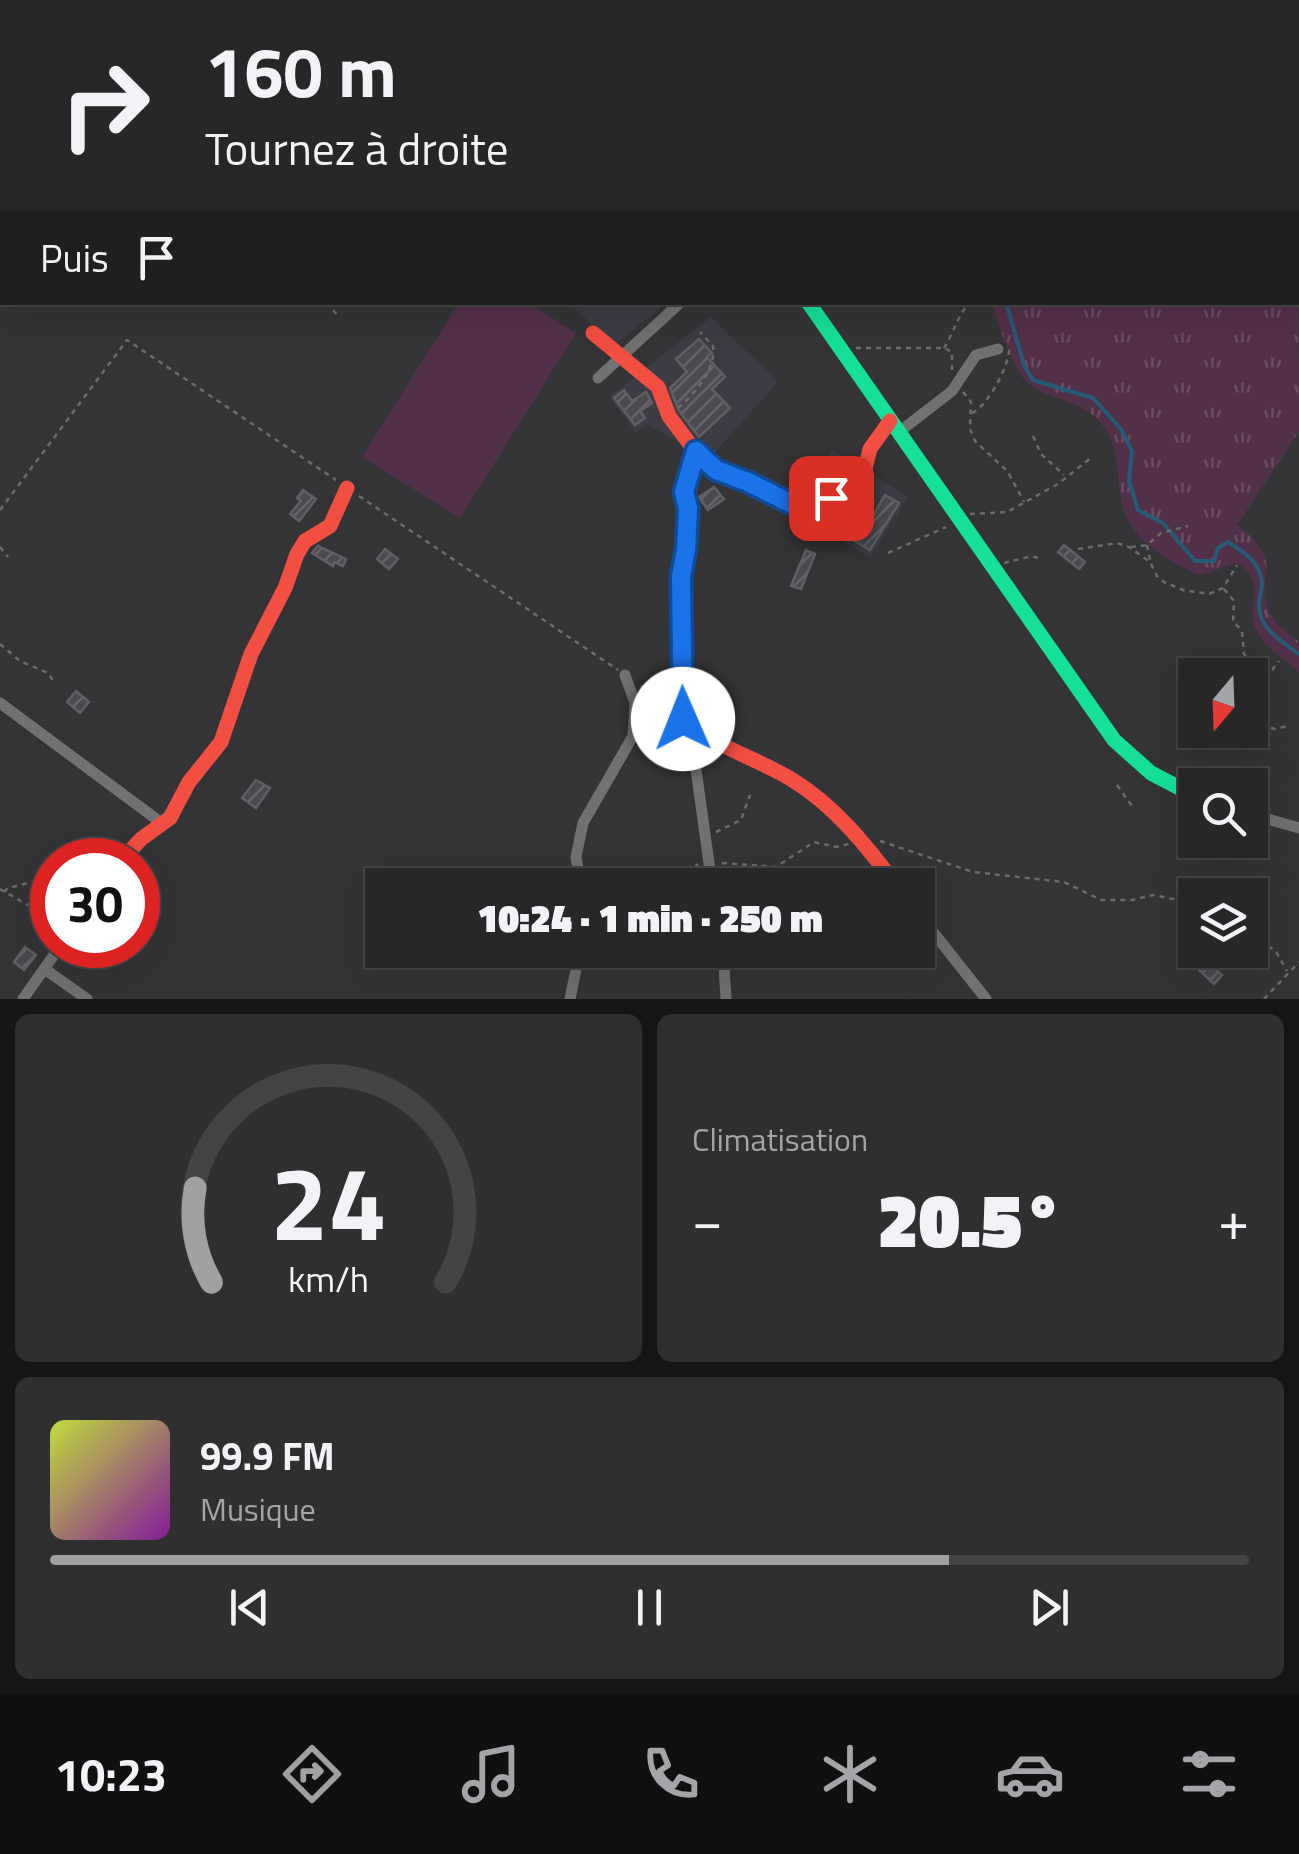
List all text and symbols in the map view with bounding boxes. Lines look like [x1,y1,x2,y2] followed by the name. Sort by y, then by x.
[205,18,397,124] text: 160 m
[40,40,170,170] icon: right
[205,114,509,182] text: Tournez à droite
[40,229,109,287] text: Puis
[129,230,184,285] icon: arrive
[789,456,874,541] pin
[804,471,859,526] icon: arrive
[1178,658,1268,748] north arrow
[1178,658,1268,968] map controls
[631,667,735,771] position arrow
[1178,768,1268,858] button: search
[30,838,160,968] speed limit sign: 30
[1178,878,1268,968] button: layers
[477,889,823,947] text: 10:24 · 1 min · 250 m
[692,1115,868,1163] text: Climatisation
[270,1122,387,1280] text: 24
[877,1162,1064,1276] text: 20.5°
[692,1178,723,1261] text: −
[1218,1178,1249,1261] text: +
[288,1251,369,1306] text: km/h
[200,1427,335,1485] text: 99.9 FM
[200,1485,316,1533] text: Musique
[222,1580,277,1635] icon: previous
[622,1580,677,1635] icon: pause
[1022,1580,1077,1635] icon: next
[277,1739,347,1809] icon: directions
[456,1739,526,1809] icon: music
[636,1739,706,1809] icon: phone
[815,1739,885,1809] icon: climate
[995,1739,1065,1809] icon: car
[1174,1739,1244,1809] icon: filters
[55,1740,167,1808] text: 10:23

